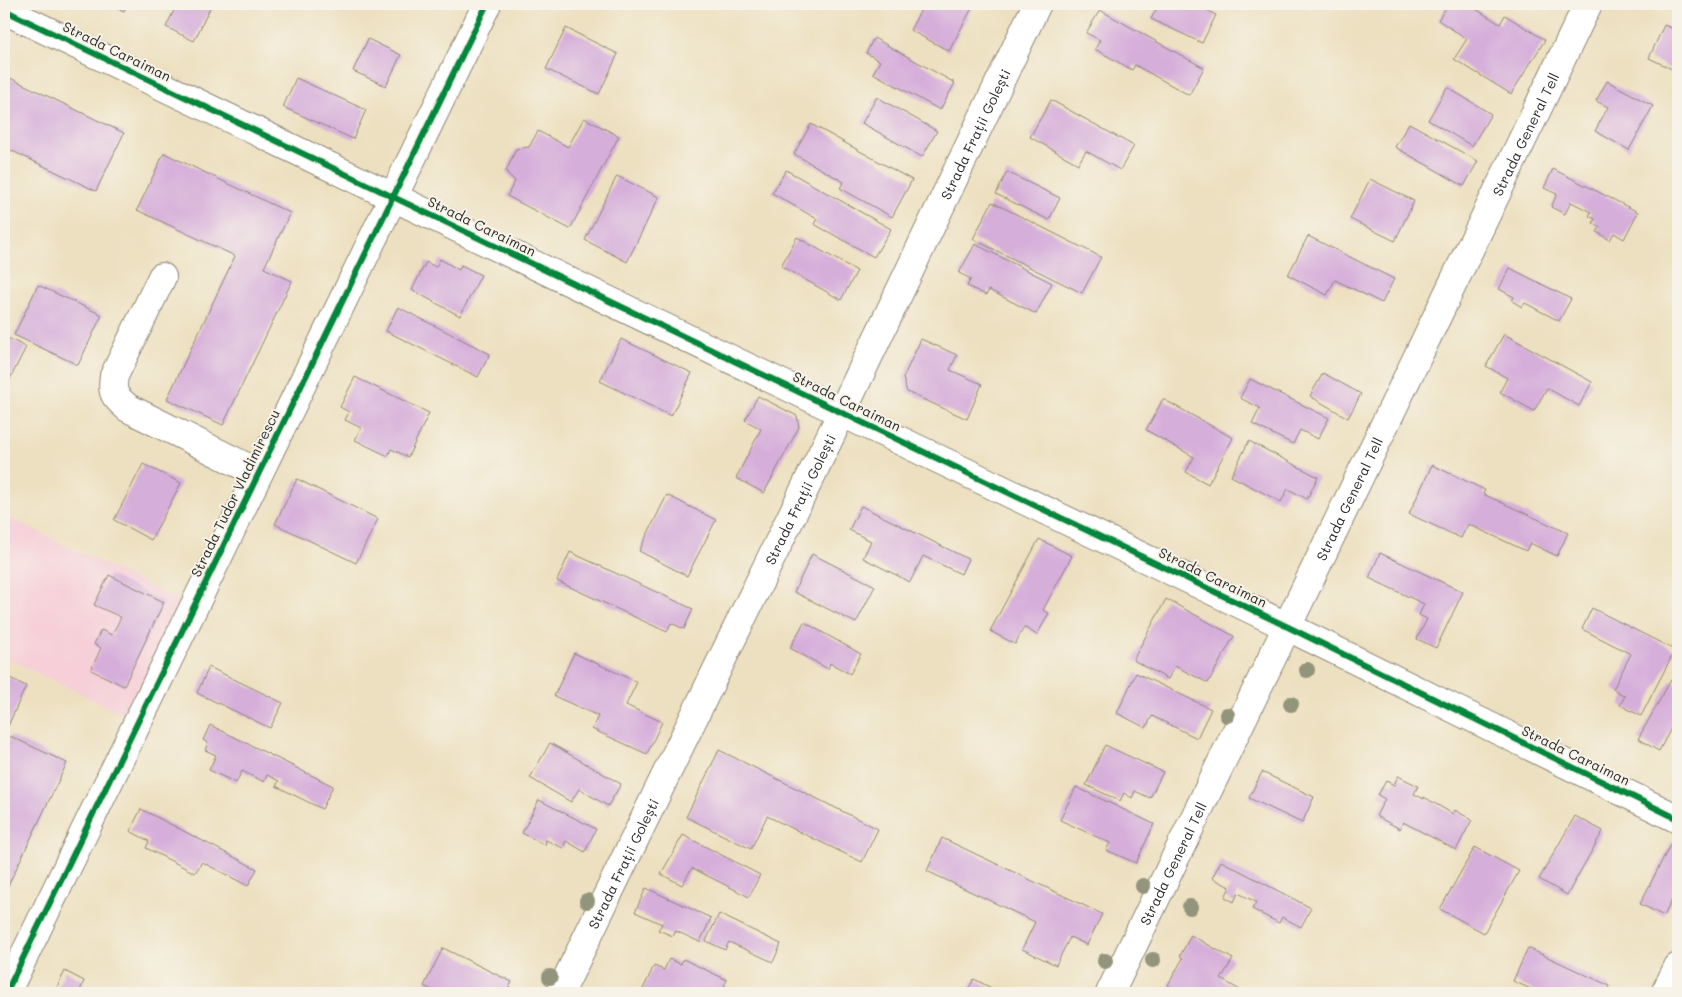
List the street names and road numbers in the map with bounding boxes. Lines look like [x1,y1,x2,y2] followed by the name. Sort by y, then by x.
[60,17,174,85] street label: Strada Caraiman
[936,65,1014,203] street label: Strada Frații Golești
[1487,69,1563,199] street label: Strada General Tell
[425,192,539,260] street label: Strada Caraiman
[790,367,904,435] street label: Strada Caraiman
[186,406,284,580] street label: Strada Tudor Vladimirescu
[760,431,839,568] street label: Strada Frații Golești
[1311,434,1387,563] street label: Strada General Tell
[1156,543,1270,611] street label: Strada Caraiman
[1519,721,1633,789] street label: Strada Caraiman
[583,795,663,932] street label: Strada Frații Golești
[1135,799,1211,928] street label: Strada General Tell

